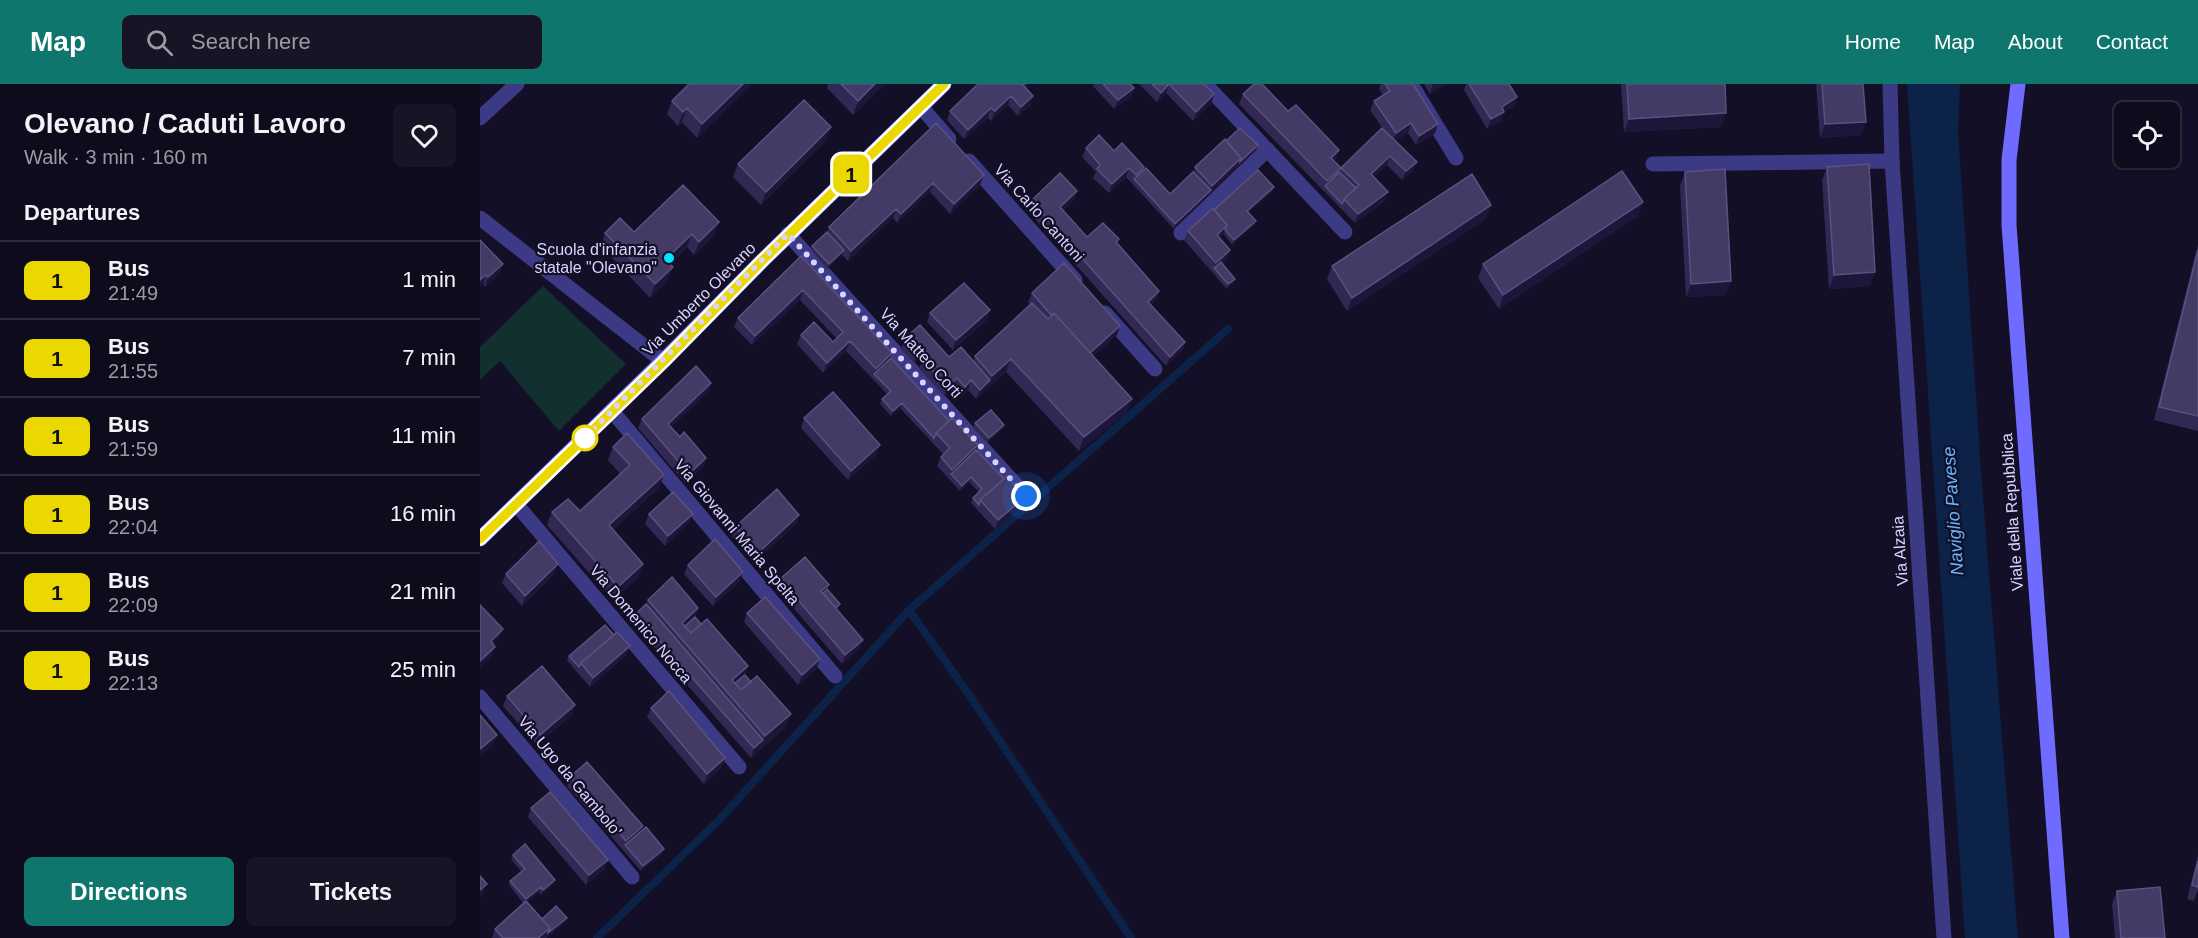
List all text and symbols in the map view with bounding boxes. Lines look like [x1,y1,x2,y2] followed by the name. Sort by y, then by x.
[122,15,542,69] search box
[30,26,86,57] text: Map
[143,26,176,59] icon: search
[191,29,311,54] text: Search here
[1845,30,1901,53] text: Home
[1934,30,1975,53] text: Map
[2008,30,2063,53] text: About
[2096,30,2168,53] text: Contact
[2114,102,2180,168] map controls
[2114,102,2180,168] button: locate
[393,104,456,167] button: heart
[24,108,346,139] text: Olevano / Caduti Lavoro
[24,146,208,168] text: Walk · 3 min · 160 m
[832,154,871,194] line badge: 1
[991,161,1087,265] street label: Via Carlo Cantoni
[845,163,857,186] text: 1
[24,200,140,225] text: Departures
[639,239,759,359] street label: Via Umberto Olevano
[534,241,657,276] place label: Scuola d'infanzia statale "Olevano"
[662,251,676,265] marker: Scuola d'infanzia statale "Olevano"
[108,256,150,281] text: Bus
[402,267,456,292] text: 1 min
[51,269,63,292] text: 1
[108,282,158,304] text: 21:49
[876,305,966,401] street label: Via Matteo Corti
[108,334,150,359] text: Bus
[402,345,456,370] text: 7 min
[51,347,63,370] text: 1
[108,360,158,382] text: 21:55
[108,412,150,437] text: Bus
[392,423,456,448] text: 11 min
[51,425,63,448] text: 1
[572,425,598,451] unlabelled marker
[1998,432,2026,591] street label: Viale della Repubblica
[108,438,158,460] text: 21:59
[1939,446,1967,576] water label: Naviglio Pavese
[671,456,803,608] street label: Via Giovanni Maria Spelta
[1011,481,1041,511] your location
[108,490,150,515] text: Bus
[390,501,456,526] text: 16 min
[51,503,63,526] text: 1
[1889,515,1911,586] street label: Via Alzaia
[108,516,158,538] text: 22:04
[587,561,695,687] street label: Via Domenico Nocca
[108,568,150,593] text: Bus
[390,579,456,604] text: 21 min
[51,581,63,604] text: 1
[108,594,158,616] text: 22:09
[108,646,150,671] text: Bus
[390,657,456,682] text: 25 min
[51,659,63,682] text: 1
[108,672,158,694] text: 22:13
[515,713,625,839] street label: Via Ugo da Gambolo'
[24,857,234,926] button: Directions
[246,857,456,926] button: Tickets

